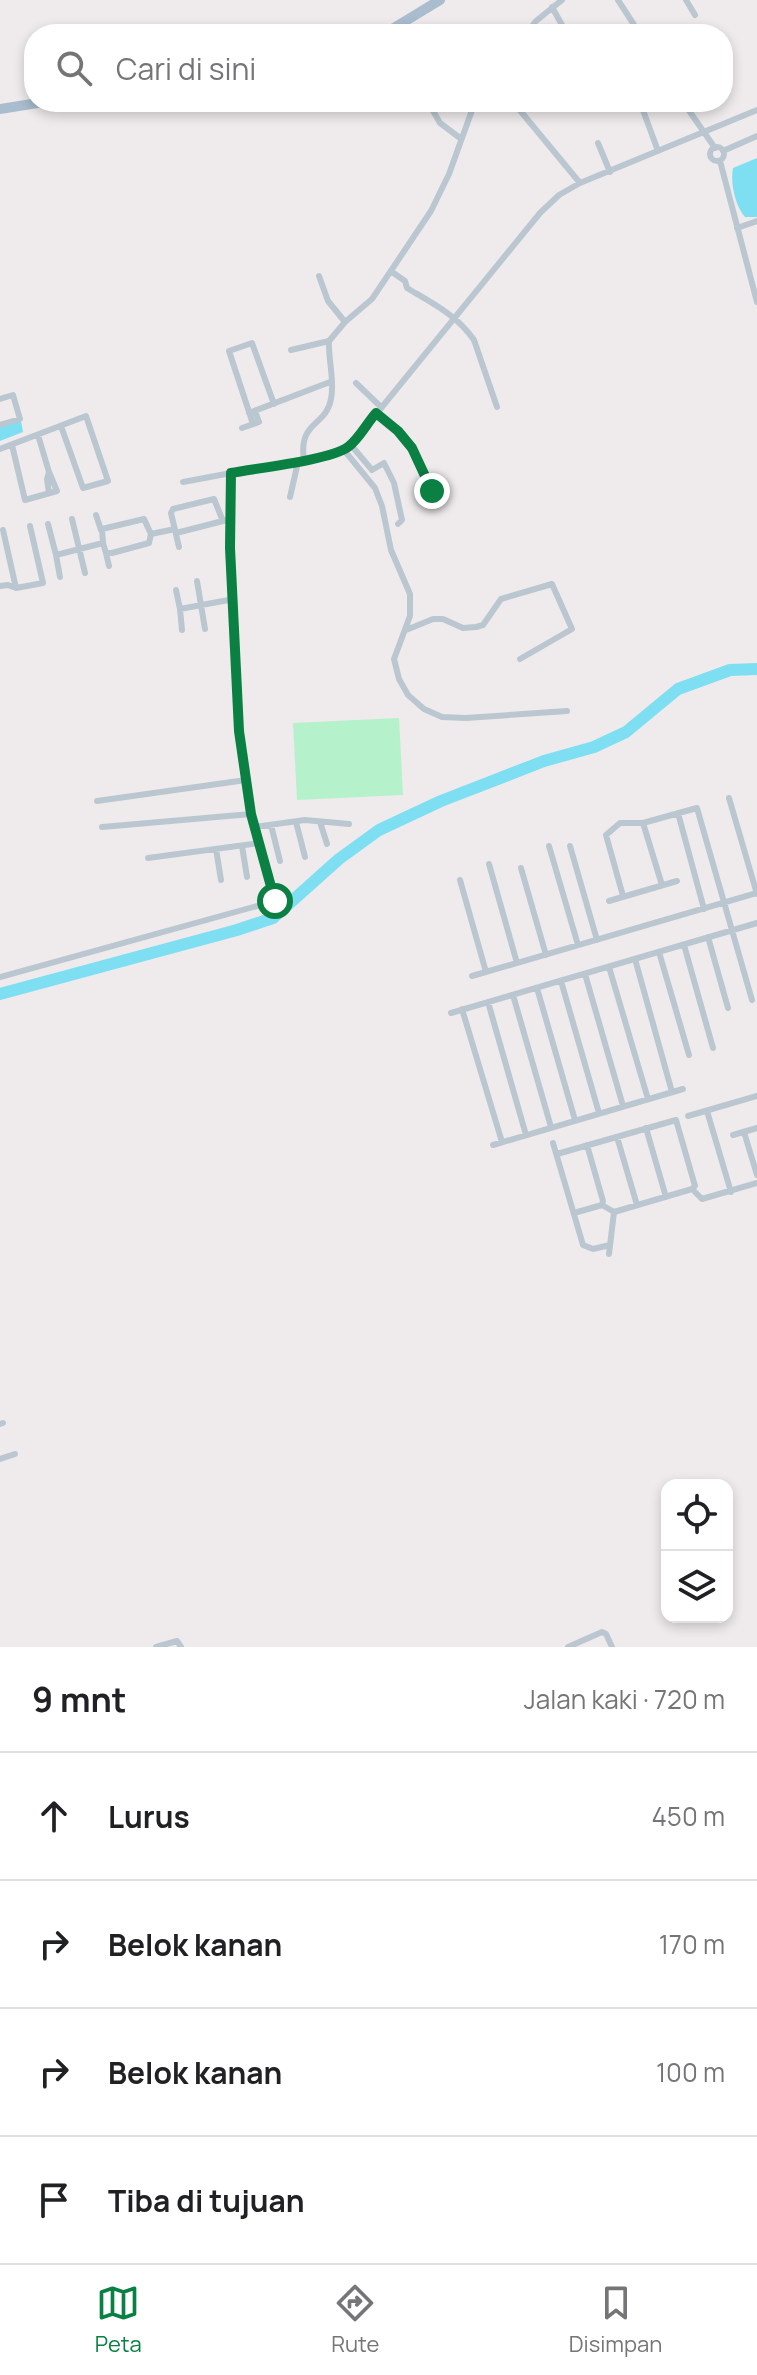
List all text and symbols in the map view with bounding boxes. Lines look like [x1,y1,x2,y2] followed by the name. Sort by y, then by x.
[24,24,733,112] search box
[52,46,96,90] icon: search
[116,48,256,89] text: Cari di sini
[414,473,450,509] route end
[257,883,293,919] route start
[661,1479,733,1623] map controls
[661,1479,733,1551] button: locate
[661,1551,733,1623] button: layers
[32,1676,127,1722] text: 9 mnt
[524,1681,725,1717] text: Jalan kaki · 720 m
[32,1794,76,1838] icon: ahead
[108,1796,190,1837] text: Lurus
[652,1798,725,1834] text: 450 m
[32,1922,76,1966] icon: right
[108,1924,282,1965] text: Belok kanan
[659,1926,725,1962] text: 170 m
[32,2050,76,2094] icon: right
[108,2052,282,2093] text: Belok kanan
[656,2054,725,2090] text: 100 m
[32,2178,76,2222] icon: arrive
[108,2180,305,2221] text: Tiba di tujuan
[95,2281,142,2359] tab: Peta
[331,2281,379,2359] tab: Rute
[569,2281,662,2359] tab: Disimpan

